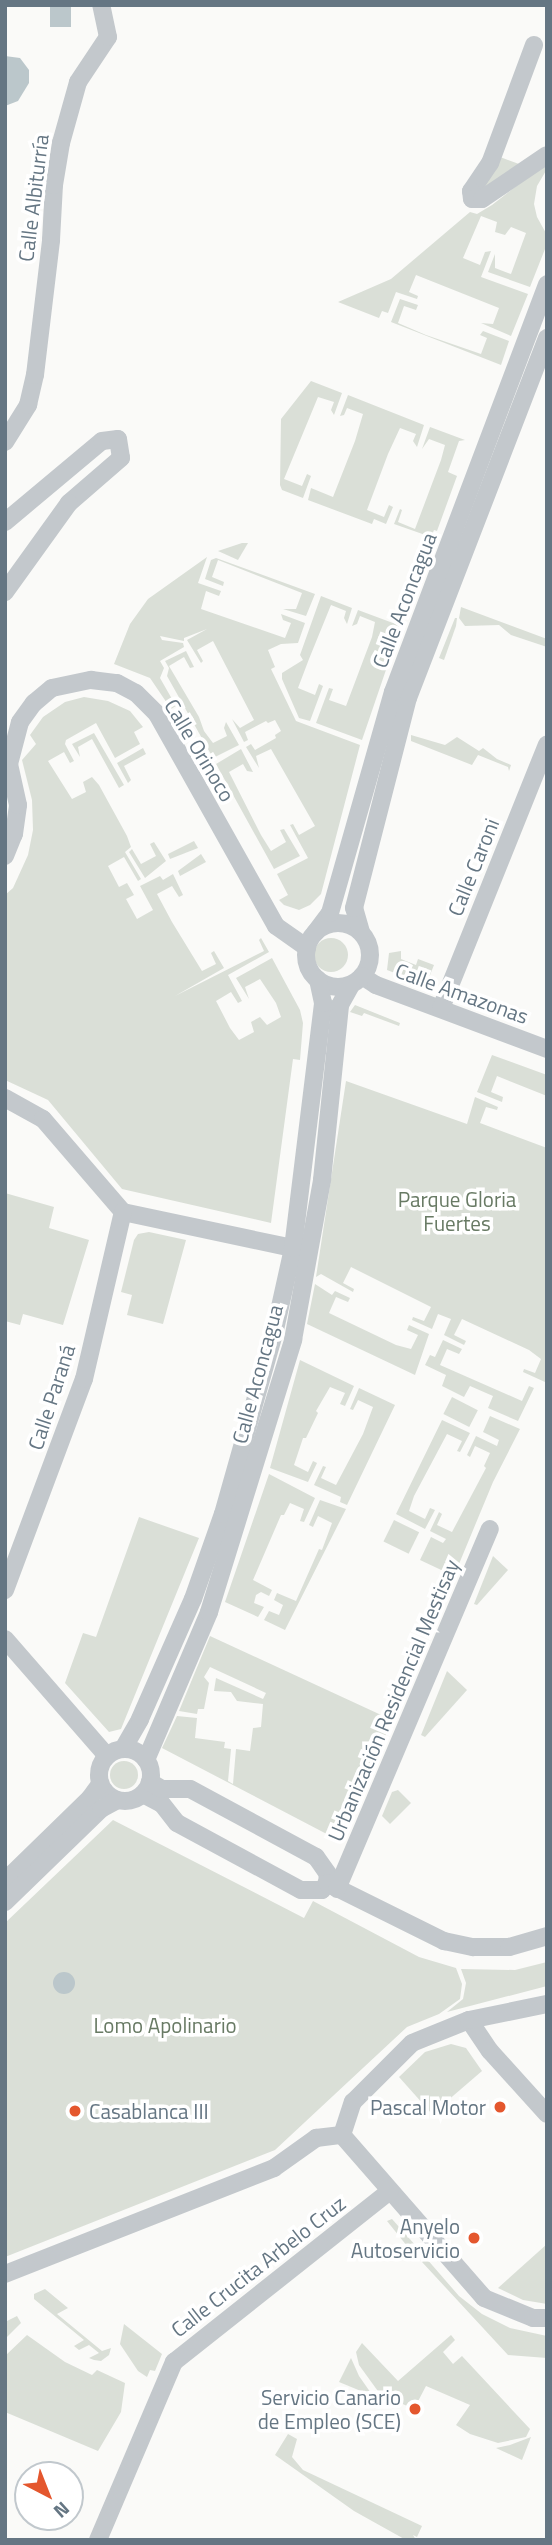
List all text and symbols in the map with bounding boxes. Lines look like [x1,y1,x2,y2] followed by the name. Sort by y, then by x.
[13,133,53,263] street label: Calle Albiturría
[367,529,441,671] street label: Calle Aconcagua
[160,694,240,806] street label: Calle Orinoco
[442,815,504,919] street label: Calle Caroni
[392,957,532,1029] street label: Calle Amazonas
[398,1186,516,1236] park label: Parque Gloria Fuertes
[226,1302,288,1446] street label: Calle Aconcagua
[22,1341,80,1453] street label: Calle Paraná
[322,1555,464,1845] street label: Urbanización Residencial Mestisay
[93,2012,237,2038] park label: Lomo Apolinario
[370,2094,486,2120] place label: Pascal Motor
[89,2098,209,2124] place label: Casablanca III
[492,2099,508,2115] marker: Pascal Motor
[67,2103,83,2119] marker: Casablanca III
[166,2190,350,2342] street label: Calle Crucita Arbelo Cruz
[351,2213,460,2263] place label: Anyelo Autoservicio
[466,2230,482,2246] marker: Anyelo Autoservicio
[258,2384,401,2434] place label: Servicio Canario de Empleo (SCE)
[407,2401,423,2417] marker: Servicio Canario de Empleo (SCE)
[14,2461,84,2531] north arrow
[47,2495,77,2526] text: N

